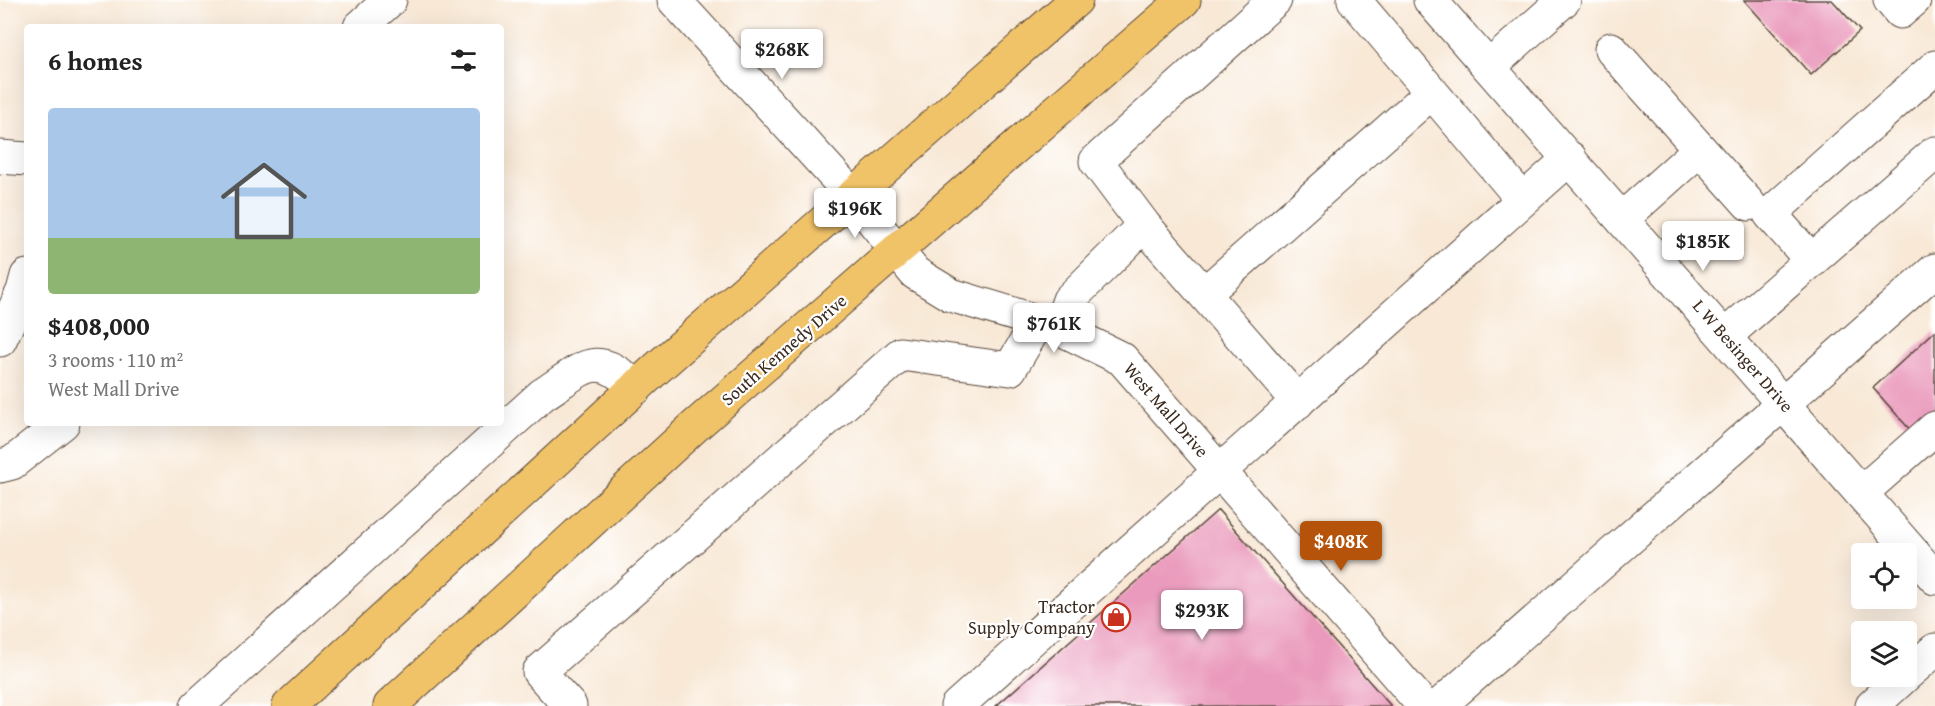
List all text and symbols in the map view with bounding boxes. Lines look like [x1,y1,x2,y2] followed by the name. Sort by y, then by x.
[740,29,824,80] pin: $268K
[755,34,809,63] text: $268K
[48,41,143,80] text: 6 homes
[447,44,480,77] icon: filters
[210,147,318,255] icon: home
[813,188,897,239] pin: $196K
[828,193,882,222] text: $196K
[1661,221,1745,272] pin: $185K
[1676,226,1730,255] text: $185K
[715,287,852,412] street label: South Kennedy Drive
[1687,293,1800,418] street label: L W Besinger Drive
[1012,303,1096,354] pin: $761K
[48,306,150,345] text: $408,000
[1027,308,1081,337] text: $761K
[48,345,183,374] text: 3 rooms · 110 m²
[1117,356,1215,463] street label: West Mall Drive
[48,374,179,403] text: West Mall Drive
[1299,521,1383,572] pin: $408K
[1314,526,1368,555] text: $408K
[1851,543,1917,687] map controls
[1851,543,1917,609] button: locate
[1160,590,1244,641] pin: $293K
[968,593,1096,641] place label: Tractor Supply Company
[1175,595,1229,624] text: $293K
[1100,601,1132,633] shop icon: Tractor Supply Company
[1851,621,1917,687] button: layers

